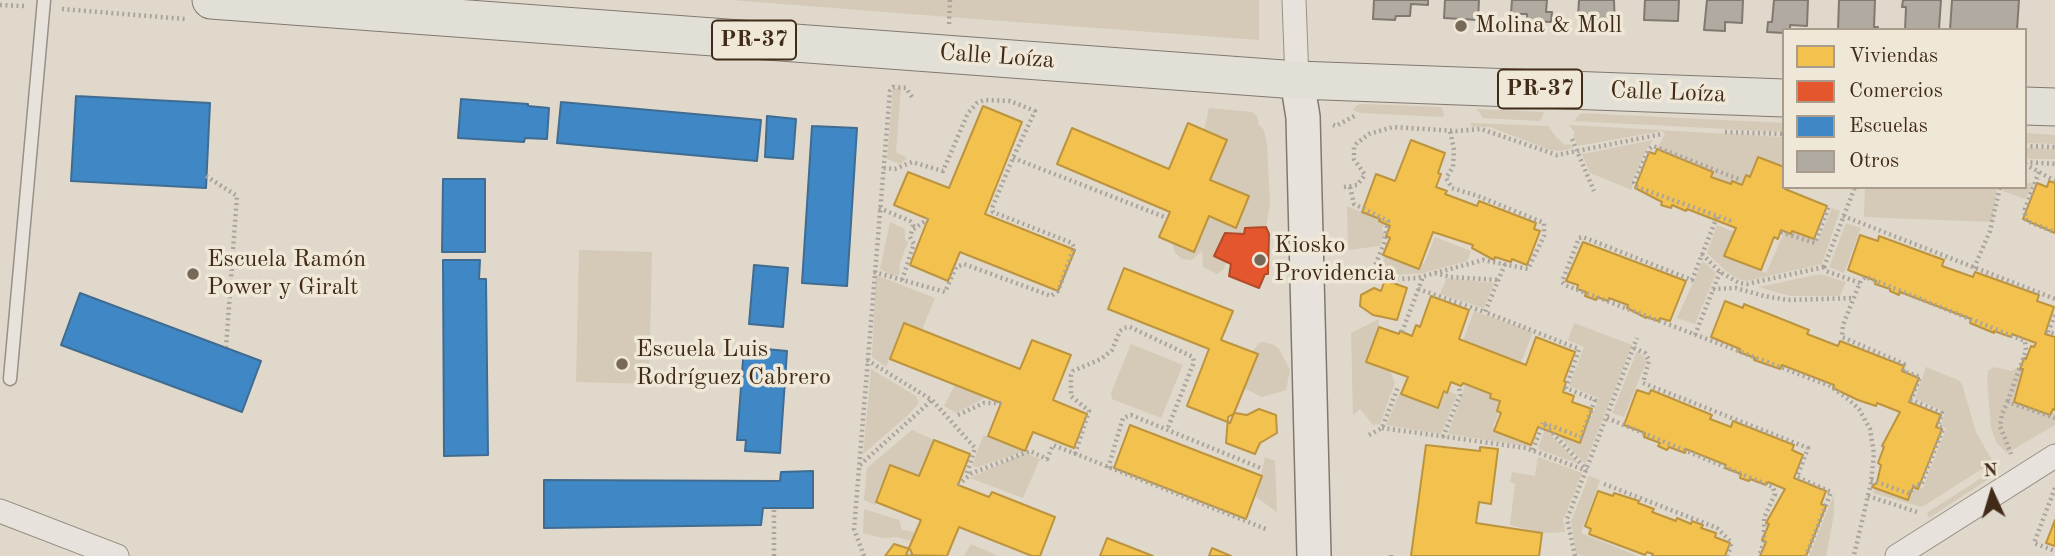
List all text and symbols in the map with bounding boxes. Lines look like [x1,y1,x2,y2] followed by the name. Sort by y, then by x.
[1475,12,1622,40] place label: Molina & Moll
[1453,18,1469,34] marker: Molina & Moll
[712,20,796,60] road number: PR-37
[1782,28,2027,189] legend
[938,39,1056,75] street label: Calle Loíza
[1849,46,1938,67] text: Viviendas
[1498,69,1582,108] road number: PR-37
[1610,77,1726,109] street label: Calle Loíza
[1849,81,1943,102] text: Comercios
[1849,116,1928,137] text: Escuelas
[1849,151,1899,172] text: Otros
[1274,232,1396,288] place label: Kiosko Providencia
[207,246,366,302] place label: Escuela Ramón Power y Giralt
[1252,252,1268,268] marker: Kiosko Providencia
[185,266,201,282] marker: Escuela Ramón Power y Giralt
[636,336,831,392] place label: Escuela Luis Rodríguez Cabrero
[614,356,630,372] marker: Escuela Luis Rodríguez Cabrero
[1957,458,2027,528] north arrow
[1983,462,1998,482] text: N

